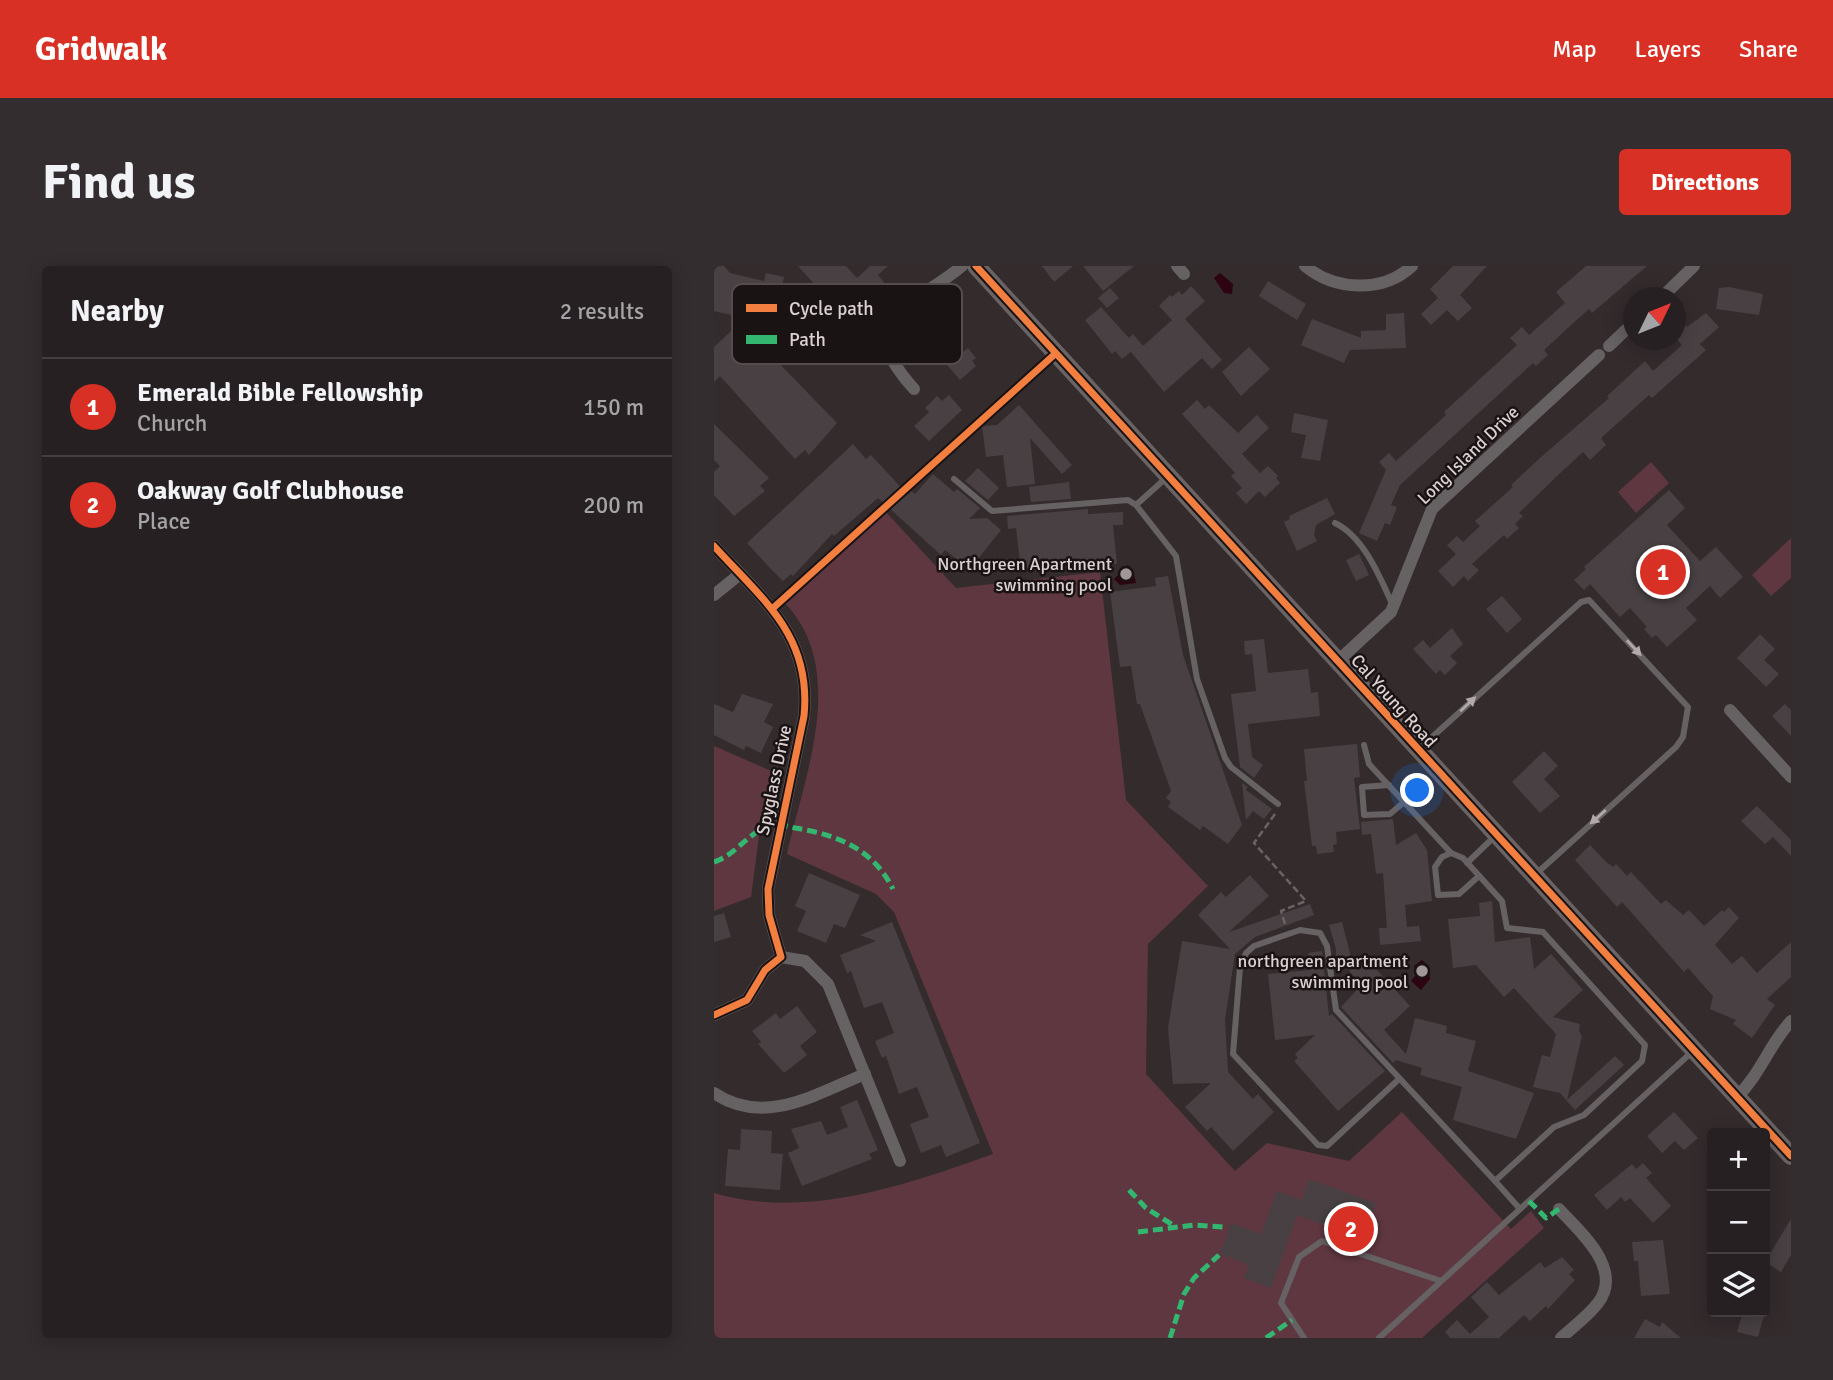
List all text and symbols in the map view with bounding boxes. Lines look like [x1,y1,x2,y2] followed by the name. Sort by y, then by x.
[35,29,167,70] text: Gridwalk
[1552,34,1597,64] text: Map
[1635,34,1701,64] text: Layers
[1739,34,1798,64] text: Share
[1619,149,1791,215] button: Directions
[42,152,195,212] text: Find us
[732,284,962,364] legend
[1623,287,1686,350] north arrow
[70,293,164,330] text: Nearby
[560,297,644,326] text: 2 results
[789,297,874,321] text: Cycle path
[789,328,826,352] text: Path
[137,377,423,409] text: Emerald Bible Fellowship
[87,393,99,422] text: 1
[583,393,644,422] text: 150 m
[1413,401,1523,509] street label: Long Island Drive
[137,409,207,438] text: Church
[137,475,404,507] text: Oakway Golf Clubhouse
[87,491,99,520] text: 2
[583,491,644,520] text: 200 m
[137,507,191,536] text: Place
[1640,546,1686,598] pin: 1
[937,553,1112,596] place label: Northgreen Apartment swimming pool
[1118,566,1134,582] marker: Northgreen Apartment swimming pool
[1626,639,1642,656] one-way arrow
[1346,650,1442,752] street label: Cal Young Road
[1459,697,1476,713] one-way arrow
[752,723,796,837] street label: Spyglass Drive
[1400,773,1434,807] your location
[1590,809,1607,825] one-way arrow
[1238,950,1408,993] place label: northgreen apartment swimming pool
[1414,963,1430,979] marker: northgreen apartment swimming pool
[1707,1128,1770,1317] map controls
[1707,1128,1770,1191] button: +
[1707,1191,1770,1254] button: −
[1328,1203,1374,1255] pin: 2
[1707,1254,1770,1317] button: layers

